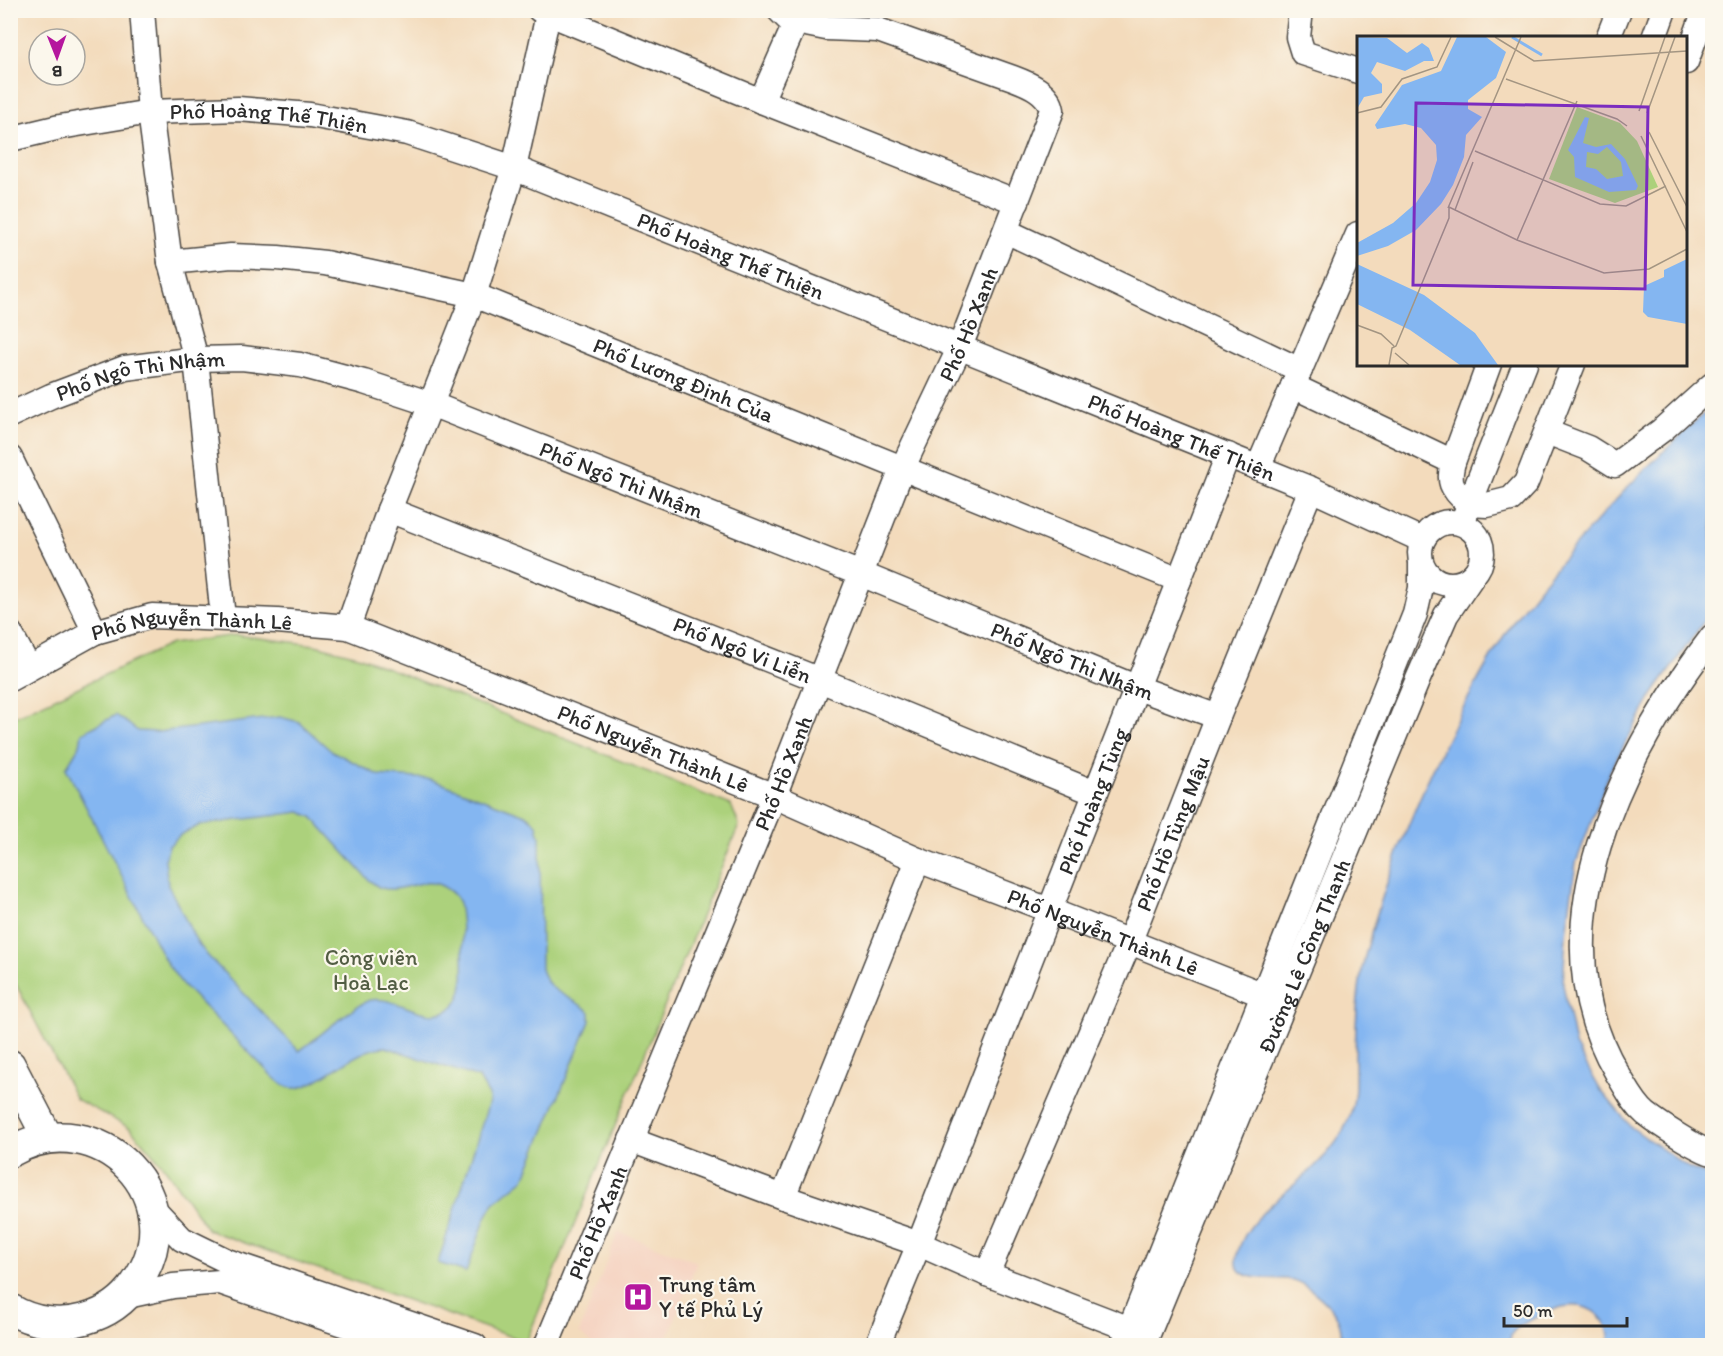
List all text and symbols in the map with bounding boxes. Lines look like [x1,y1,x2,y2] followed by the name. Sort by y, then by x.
[27,27,87,87] north arrow
[1357,36,1687,366] inset map
[51,62,63,81] text: B
[169,96,371,140] street label: Phố Hoàng Thế Thiện
[633,206,829,306] street label: Phố Hoàng Thế Thiện
[933,263,1004,386] street label: Phố Hồ Xanh
[589,332,778,429] street label: Phố Lương Định Của
[52,345,226,407] street label: Phố Ngô Thì Nhậm
[1084,388,1280,487] street label: Phố Hoàng Thế Thiện
[536,435,708,524] street label: Phố Ngô Thì Nhậm
[88,602,293,646] street label: Phố Nguyễn Thành Lê
[669,611,816,689] street label: Phố Ngô Vi Liễn
[987,616,1158,707] street label: Phố Ngô Thì Nhậm
[554,699,752,799] street label: Phố Nguyễn Thành Lê
[748,712,818,835] street label: Phố Hồ Xanh
[1052,723,1134,879] street label: Phố Hoàng Tùng
[1130,752,1215,915] street label: Phố Hồ Tùng Mậu
[1252,855,1356,1057] street label: Đường Lê Công Thanh
[1004,882,1202,982] street label: Phố Nguyễn Thành Lê
[325,944,418,996] park label: Công viên Hoà Lạc
[562,1161,633,1284] street label: Phố Hồ Xanh
[659,1271,763,1323] place label: Trung tâm Y tế Phủ Lý
[622,1281,654,1313] hospital icon: Trung tâm Y tế Phủ Lý
[1504,1290,1627,1328] scale bar
[1513,1300,1553,1322] text: 50 m

